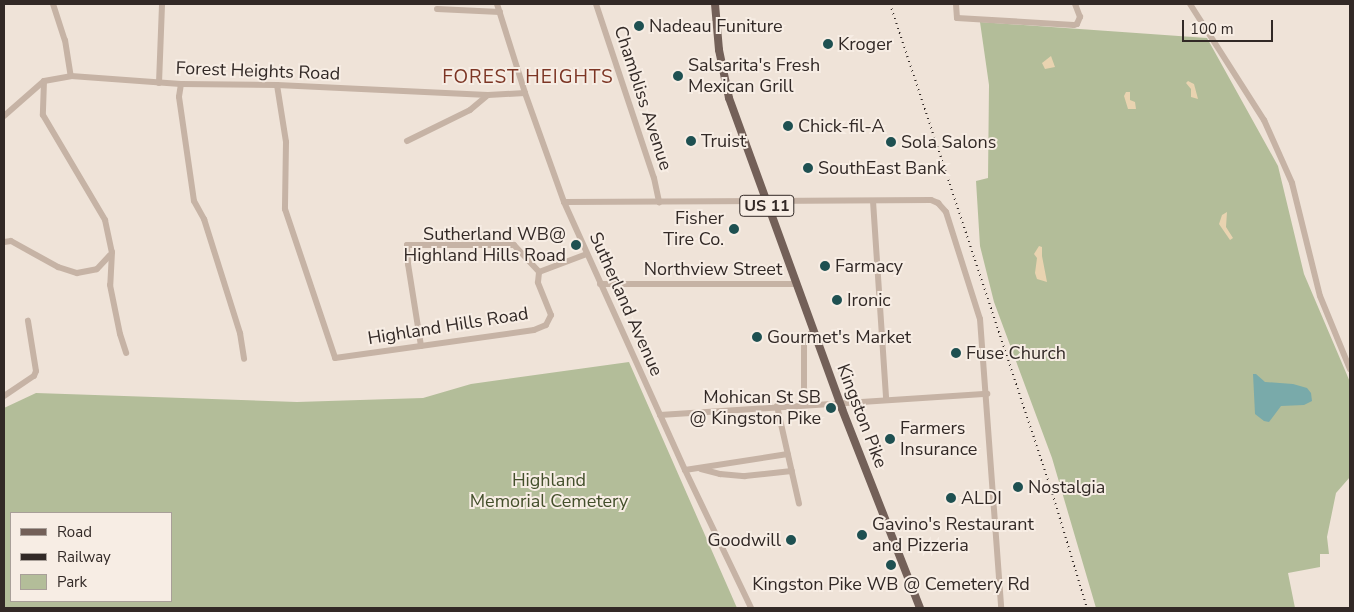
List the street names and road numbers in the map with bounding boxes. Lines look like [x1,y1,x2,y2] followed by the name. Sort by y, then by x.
[609,23,677,173] street label: Chambliss Avenue
[175,57,341,85] street label: Forest Heights Road
[738,192,796,220] road number: US 11
[585,229,667,379] street label: Sutherland Avenue
[644,258,782,280] street label: Northview Street
[366,303,530,349] street label: Highland Hills Road
[832,361,892,471] street label: Kingston Pike

